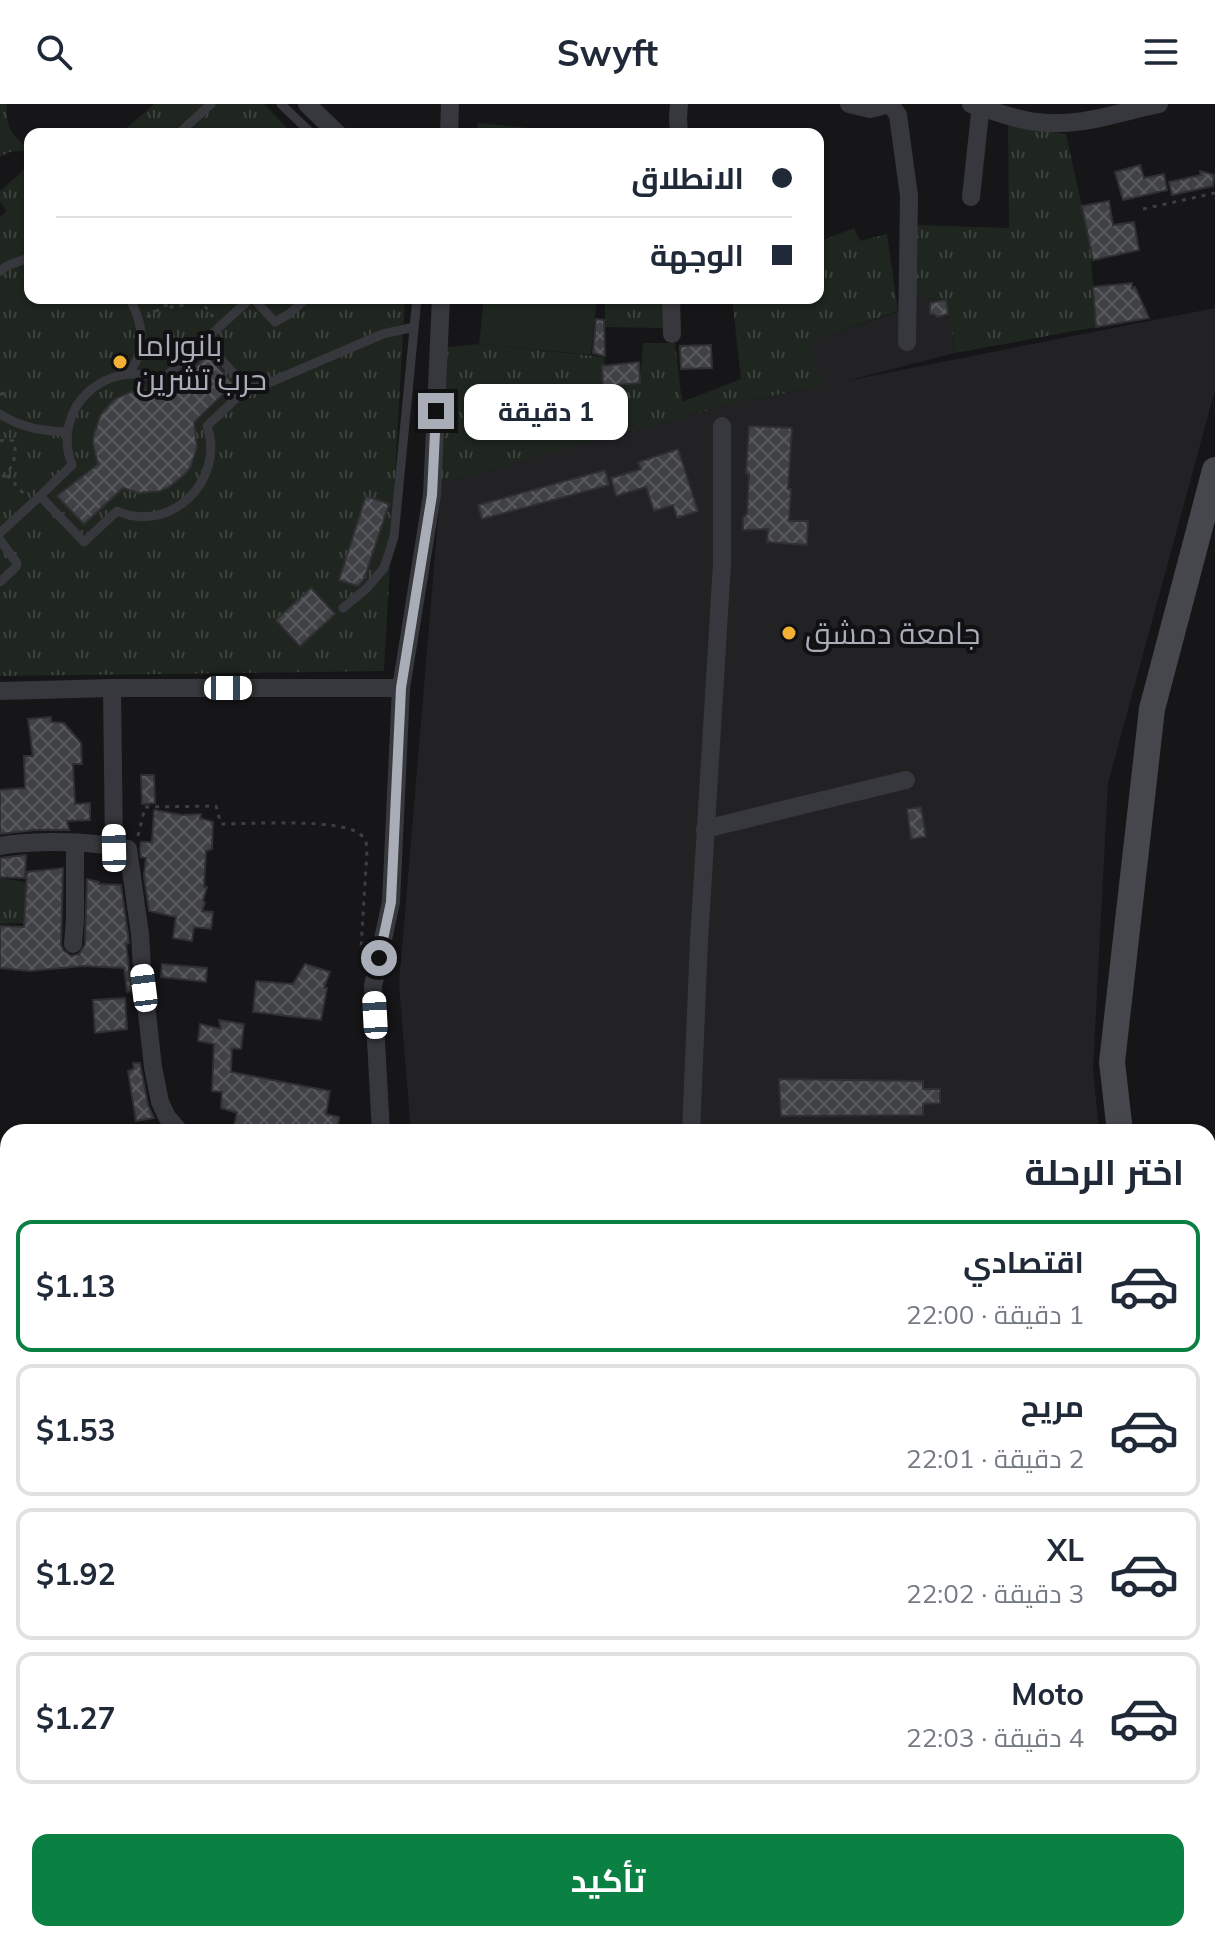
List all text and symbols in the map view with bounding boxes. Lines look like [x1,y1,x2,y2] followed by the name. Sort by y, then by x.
[32,30,76,74] icon: search
[557,30,658,75] text: Swyft
[1139,30,1183,74] icon: menu
[631,159,744,197] text: الانطلاق
[650,236,744,274] text: الوجهة
[136,326,267,398] place label: بانوراما حرب تشرين
[111,353,129,371] marker: بانوراما حرب تشرين
[464,383,628,439] callout: 1 دقيقة
[418,393,454,429] route end
[498,395,594,428] text: 1 دقيقة
[805,614,980,652] place label: جامعة دمشق
[780,624,798,642] marker: جامعة دمشق
[204,676,252,700] car
[102,824,126,872] car
[361,940,397,976] route start
[129,963,159,1013] car
[362,990,388,1040] car
[1025,1149,1184,1194] text: اختر الرحلة
[963,1243,1084,1281] text: اقتصادي
[1108,1250,1180,1322] icon: car
[36,1267,115,1305] text: $1.13
[906,1298,1084,1331] text: 1 دقيقة · 22:00
[1021,1387,1084,1425] text: مريح
[1108,1394,1180,1466] icon: car
[36,1411,115,1449] text: $1.53
[906,1442,1084,1475] text: 2 دقيقة · 22:01
[1047,1531,1084,1569] text: XL
[1108,1538,1180,1610] icon: car
[36,1555,115,1593] text: $1.92
[906,1577,1084,1610] text: 3 دقيقة · 22:02
[1011,1675,1084,1713] text: Moto
[1108,1682,1180,1754] icon: car
[36,1699,115,1737] text: $1.27
[906,1721,1084,1754] text: 4 دقيقة · 22:03
[32,1834,1184,1926] button: تأكيد

